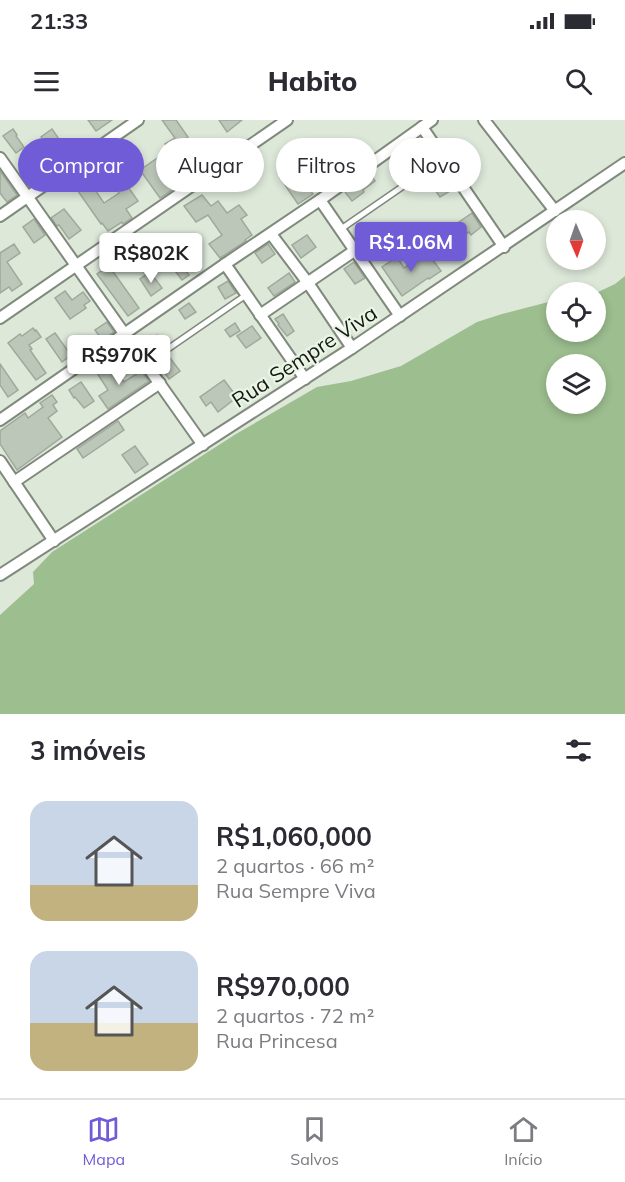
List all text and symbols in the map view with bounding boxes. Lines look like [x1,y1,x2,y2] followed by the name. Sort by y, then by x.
[30,7,88,35] text: 21:33
[268,64,357,98] text: Habito
[30,65,63,98] icon: menu
[562,65,595,98] icon: search
[18,138,144,192] chip: Comprar
[156,138,264,192] chip: Alugar
[276,138,377,192] chip: Filtros
[389,138,481,192] chip: Novo
[546,210,606,270] north arrow
[546,210,606,414] map controls
[356,222,466,273] pin: R$1.06M
[369,229,453,254] text: R$1.06M
[102,233,200,284] pin: R$802K
[113,240,189,265] text: R$802K
[546,282,606,342] button: locate
[227,299,381,413] street label: Rua Sempre Viva
[70,335,168,386] pin: R$970K
[81,342,157,367] text: R$970K
[546,354,606,414] button: layers
[30,734,146,767] text: 3 imóveis
[562,734,595,767] icon: filters
[216,820,372,853] text: R$1,060,000
[78,825,150,897] icon: home
[216,853,374,878] text: 2 quartos · 66 m²
[216,878,376,903] text: Rua Sempre Viva
[216,970,350,1003] text: R$970,000
[78,975,150,1047] icon: home
[216,1003,374,1028] text: 2 quartos · 72 m²
[216,1028,338,1053] text: Rua Princesa
[83,1113,125,1169] tab: Mapa
[290,1113,339,1169] tab: Salvos
[504,1113,542,1169] tab: Início

